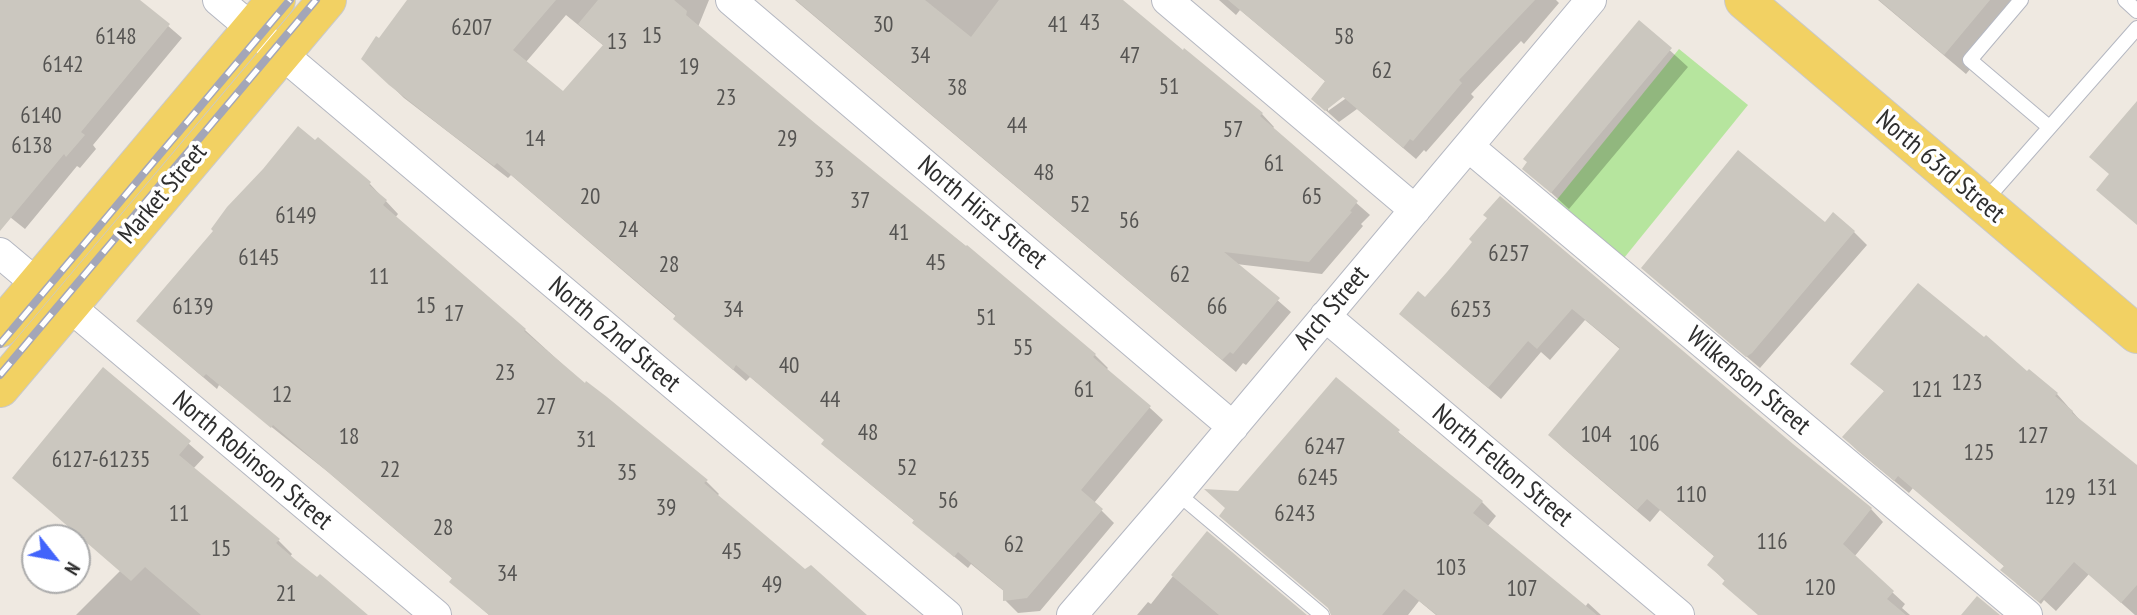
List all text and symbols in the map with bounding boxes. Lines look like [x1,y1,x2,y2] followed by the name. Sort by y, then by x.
[1080,9,1100,37] house number: 43
[873,11,893,39] house number: 30
[1048,11,1068,39] house number: 41
[451,14,493,42] house number: 6207
[642,22,662,50] house number: 15
[95,23,137,51] house number: 6148
[1334,23,1354,51] house number: 58
[607,28,627,56] house number: 13
[910,42,930,70] house number: 34
[1120,42,1140,70] house number: 47
[42,51,84,79] house number: 6142
[679,53,699,81] house number: 19
[1372,57,1392,85] house number: 62
[1159,73,1179,101] house number: 51
[947,74,967,102] house number: 38
[716,84,736,112] house number: 23
[20,102,62,130] house number: 6140
[1869,104,2011,230] street label: North 63rd Street
[1007,112,1027,140] house number: 44
[1223,116,1243,144] house number: 57
[525,125,545,153] house number: 14
[777,125,797,153] house number: 29
[11,132,53,160] house number: 6138
[112,138,214,250] street label: Market Street
[911,150,1053,276] street label: North Hirst Street
[1264,150,1284,178] house number: 61
[814,156,834,184] house number: 33
[1034,159,1054,187] house number: 48
[580,183,600,211] house number: 20
[1302,183,1322,211] house number: 65
[850,187,870,215] house number: 37
[1070,191,1090,219] house number: 52
[275,202,317,230] house number: 6149
[1119,207,1139,235] house number: 56
[618,216,638,244] house number: 24
[889,219,909,247] house number: 41
[1488,240,1530,268] house number: 6257
[238,244,280,272] house number: 6145
[926,249,946,277] house number: 45
[659,251,679,279] house number: 28
[1288,260,1376,356] street label: Arch Street
[1170,261,1190,289] house number: 62
[369,263,389,291] house number: 11
[542,271,686,399] street label: North 62nd Street
[416,292,436,320] house number: 15
[172,293,214,321] house number: 6139
[1207,293,1227,321] house number: 66
[723,296,743,324] house number: 34
[1450,296,1492,324] house number: 6253
[444,300,464,328] house number: 17
[976,304,996,332] house number: 51
[1680,320,1816,442] street label: Wilkenson Street
[1013,334,1033,362] house number: 55
[779,352,799,380] house number: 40
[495,359,515,387] house number: 23
[1951,369,1983,397] house number: 123
[1074,376,1094,404] house number: 61
[1911,376,1943,404] house number: 121
[272,381,292,409] house number: 12
[166,385,338,537] street label: North Robinson Street
[820,386,840,414] house number: 44
[536,393,556,421] house number: 27
[1426,398,1578,534] street label: North Felton Street
[858,419,878,447] house number: 48
[1580,421,1612,449] house number: 104
[2017,422,2049,450] house number: 127
[339,423,359,451] house number: 18
[576,426,596,454] house number: 31
[1628,430,1660,458] house number: 106
[1304,433,1346,461] house number: 6247
[1963,439,1995,467] house number: 125
[52,446,150,474] house number: 6127-61235
[897,454,917,482] house number: 52
[380,456,400,484] house number: 22
[617,459,637,487] house number: 35
[1297,464,1339,492] house number: 6245
[2086,474,2118,502] house number: 131
[1675,481,1707,509] house number: 110
[2044,483,2076,511] house number: 129
[938,487,958,515] house number: 56
[656,494,676,522] house number: 39
[169,500,189,528] house number: 11
[1274,500,1316,528] house number: 6243
[433,514,453,542] house number: 28
[21,524,91,594] north arrow
[1756,528,1788,556] house number: 116
[1004,531,1024,559] house number: 62
[211,535,231,563] house number: 15
[722,538,742,566] house number: 45
[1435,554,1467,582] house number: 103
[59,558,85,579] text: N
[497,560,517,588] house number: 34
[762,571,782,599] house number: 49
[1804,574,1836,602] house number: 120
[1506,575,1538,603] house number: 107
[276,580,296,608] house number: 21

